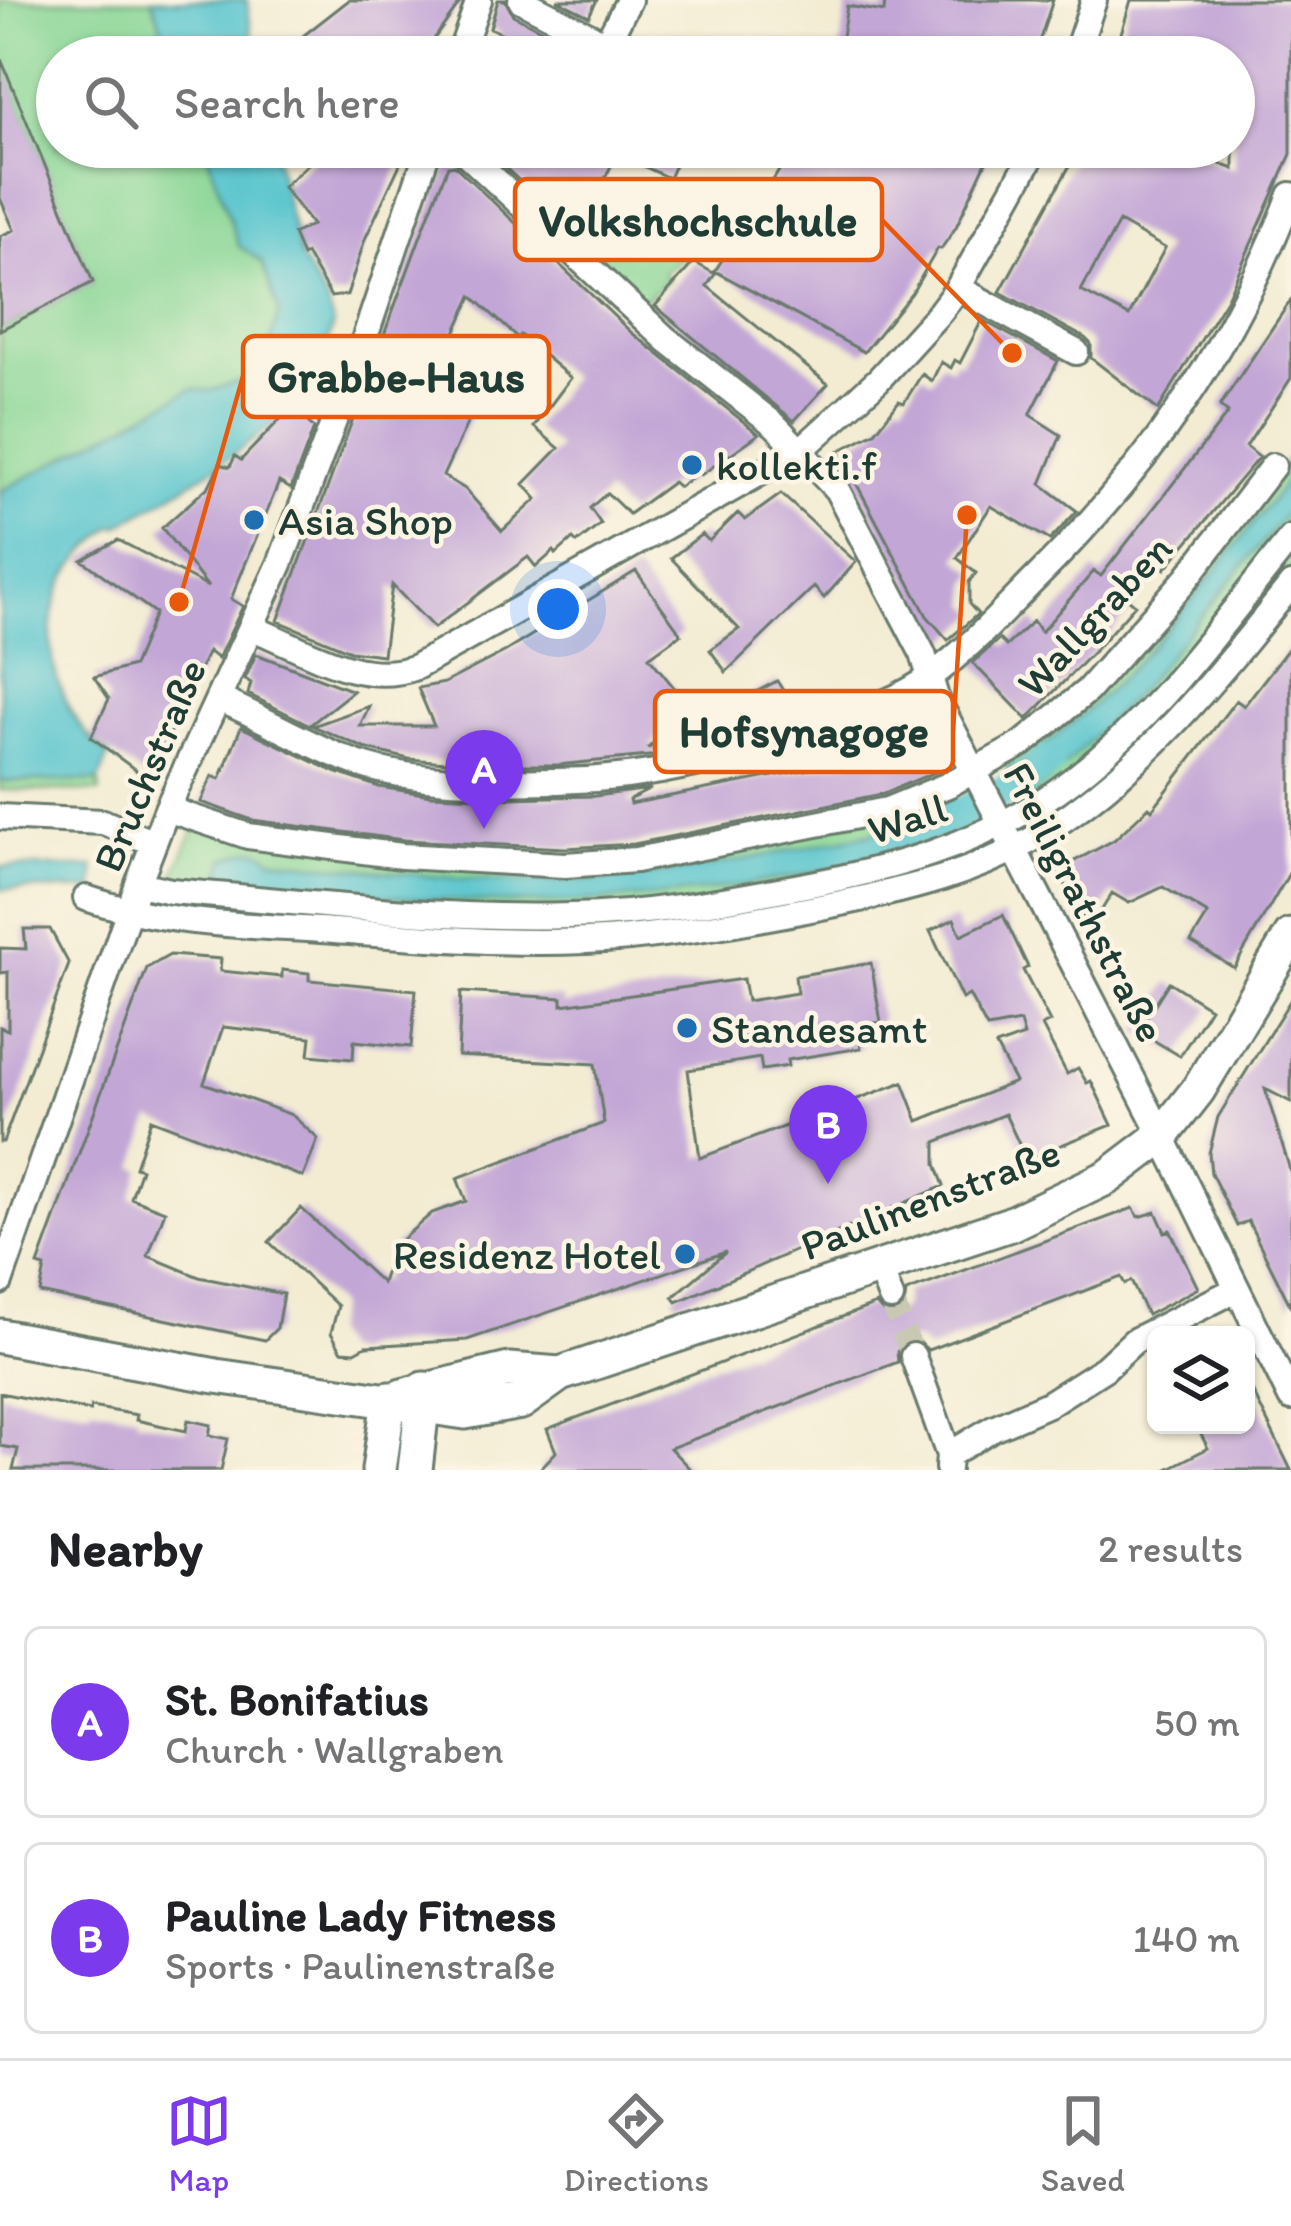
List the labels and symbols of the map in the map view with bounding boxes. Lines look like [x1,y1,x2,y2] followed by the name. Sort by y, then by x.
[515,179,882,260] callout: Volkshochschule
[539,193,857,247] text: Volkshochschule
[243,336,549,417] callout: Grabbe-Haus
[267,349,525,403] text: Grabbe-Haus
[716,440,877,491] place label: kollekti.f
[679,452,705,478] marker: kollekti.f
[278,495,453,546] place label: Asia Shop
[241,507,267,533] marker: Asia Shop
[1006,523,1183,708] street label: Wallgraben
[528,579,588,639] your location
[82,651,217,879] street label: Bruchstraße
[655,691,953,772] callout: Hofsynagoge
[679,704,929,758] text: Hofsynagoge
[445,730,523,829] pin: A
[992,754,1177,1051] street label: Freiligrathstraße
[861,782,953,855] street label: Wall
[711,1003,928,1054] place label: Standesamt
[674,1015,700,1041] marker: Standesamt
[789,1085,867,1184] pin: B
[793,1126,1067,1271] street label: Paulinenstraße
[393,1229,661,1280] place label: Residenz Hotel
[672,1241,698,1267] marker: Residenz Hotel

